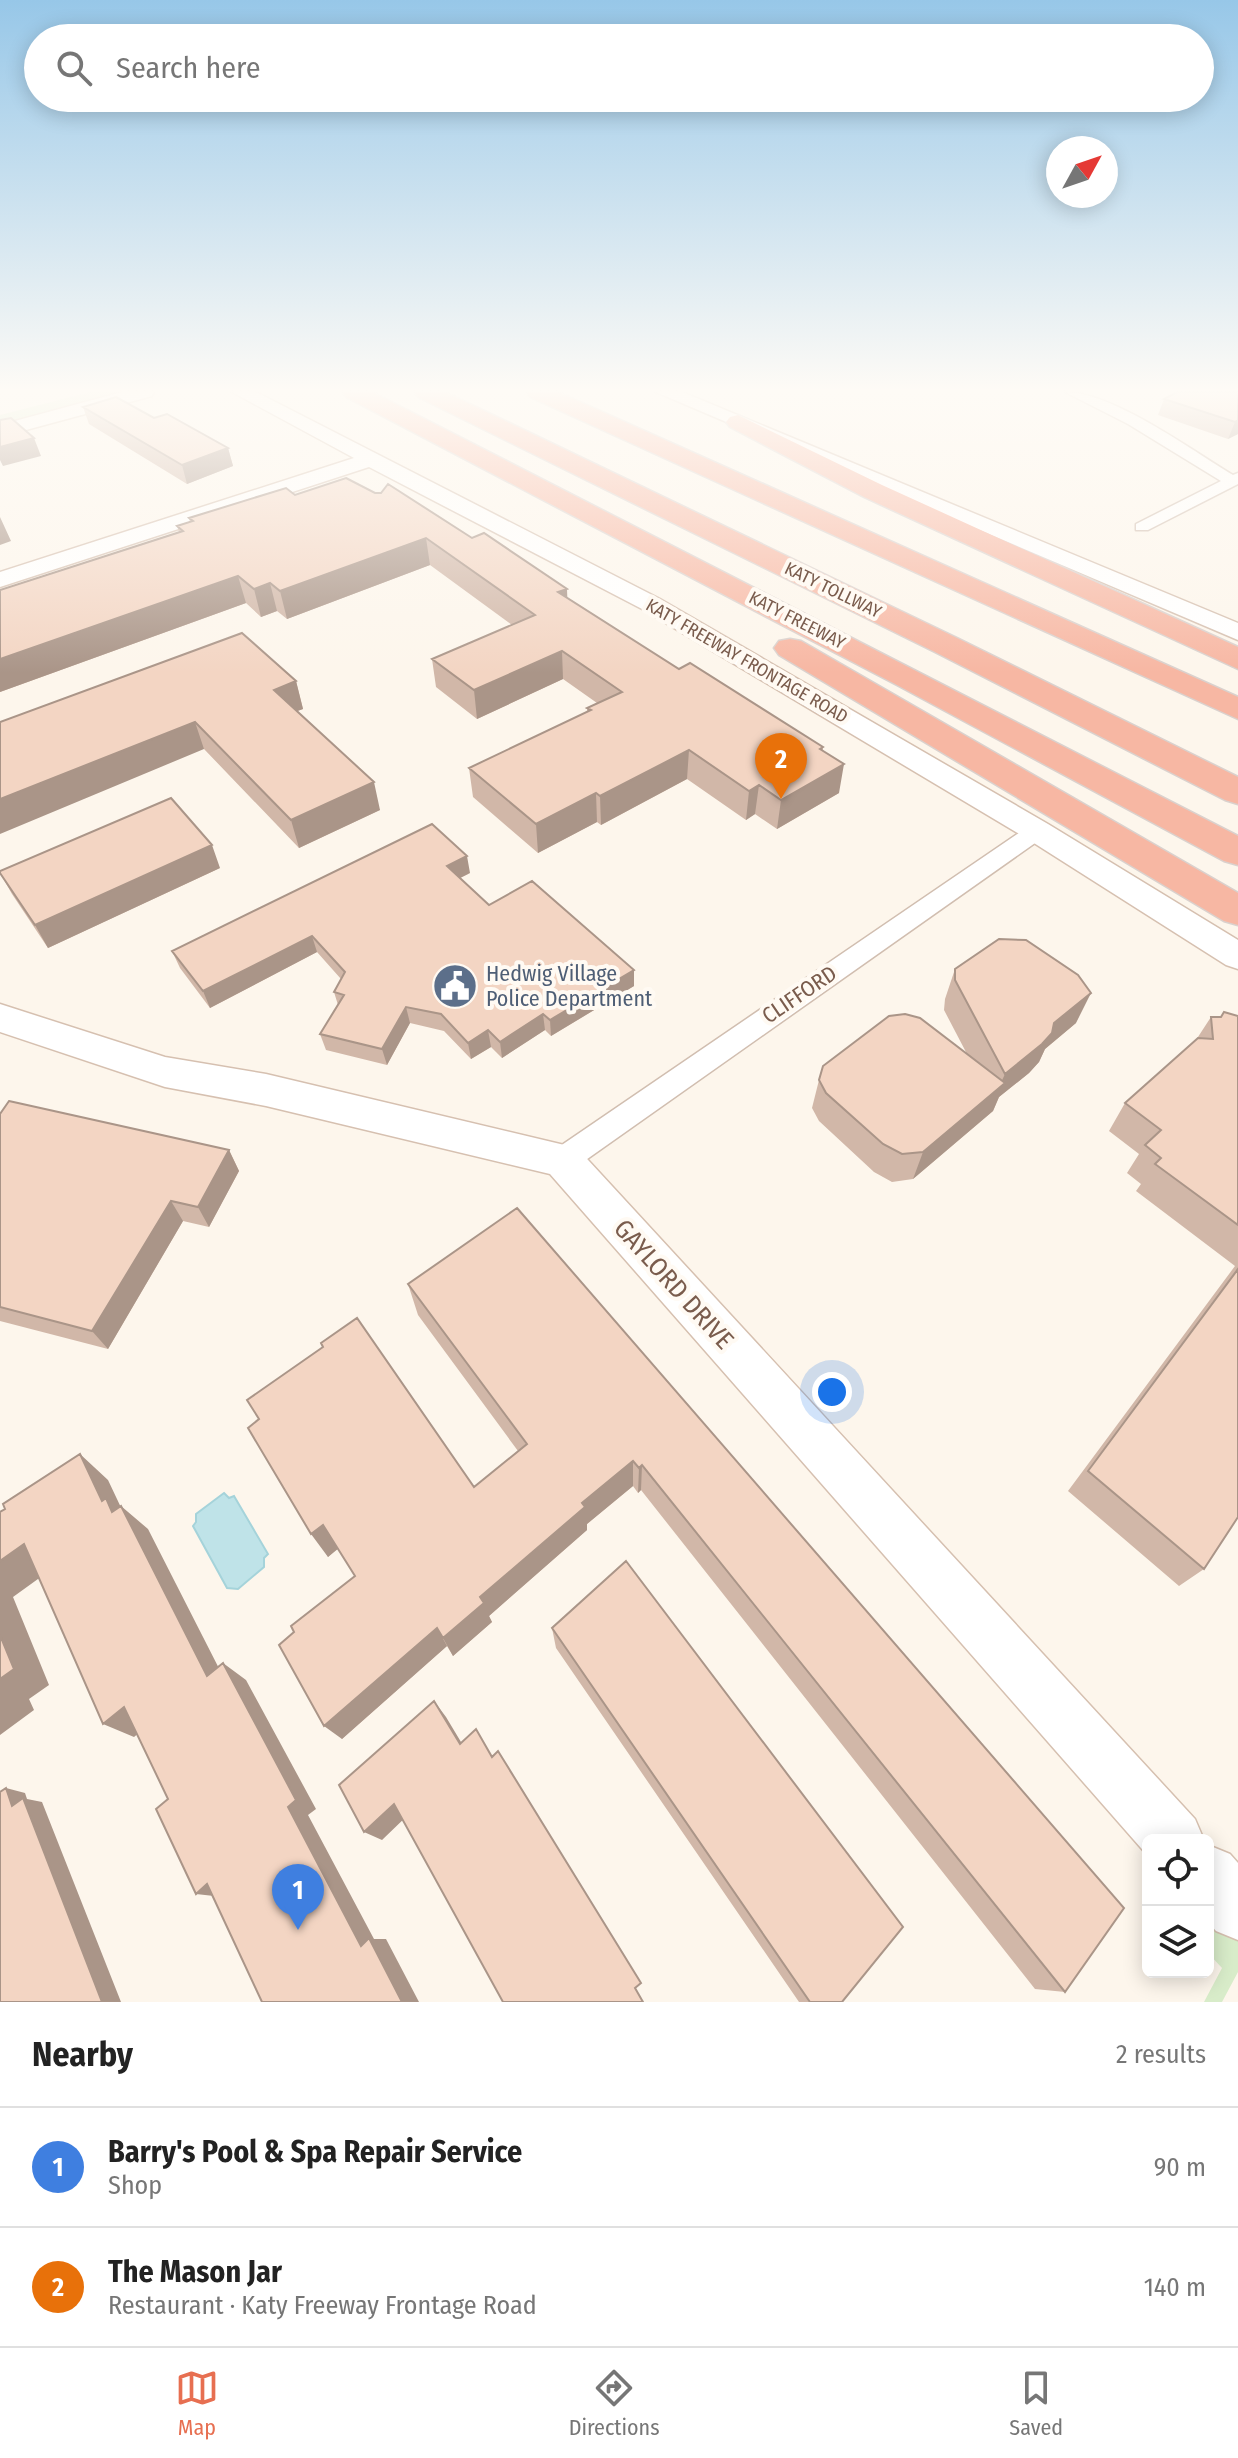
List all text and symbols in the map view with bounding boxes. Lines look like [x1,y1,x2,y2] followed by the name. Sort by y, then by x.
[24,24,1214,112] search box
[52,46,96,90] icon: search
[116,50,261,86] text: Search here
[1046,136,1118,208] north arrow
[781,557,885,623] street label: KATY TOLLWAY
[745,586,849,654] street label: KATY FREEWAY
[642,594,852,728] street label: KATY FREEWAY FRONTAGE ROAD
[755,733,807,799] pin: 2
[486,960,653,1012] place label: Hedwig Village Police Department
[757,960,842,1029] street label: CLIFFORD
[431,962,479,1010] public building icon: Hedwig Village Police Department
[607,1213,740,1356] street label: GAYLORD DRIVE
[812,1372,852,1412] your location
[1142,1834,1214,1978] map controls
[1142,1834,1214,1906] button: locate
[272,1864,324,1930] pin: 1
[1142,1906,1214,1978] button: layers
[32,2034,133,2075] text: Nearby
[1116,2039,1206,2070] text: 2 results
[108,2134,522,2170] text: Barry's Pool & Spa Repair Service
[53,2152,64,2183] text: 1
[1154,2152,1206,2183] text: 90 m
[108,2170,162,2201] text: Shop
[108,2254,282,2290] text: The Mason Jar
[52,2272,64,2303] text: 2
[1144,2272,1206,2303] text: 140 m
[108,2290,537,2321] text: Restaurant · Katy Freeway Frontage Road
[175,2366,219,2441] tab: Map
[569,2366,660,2441] tab: Directions
[1009,2366,1063,2441] tab: Saved

